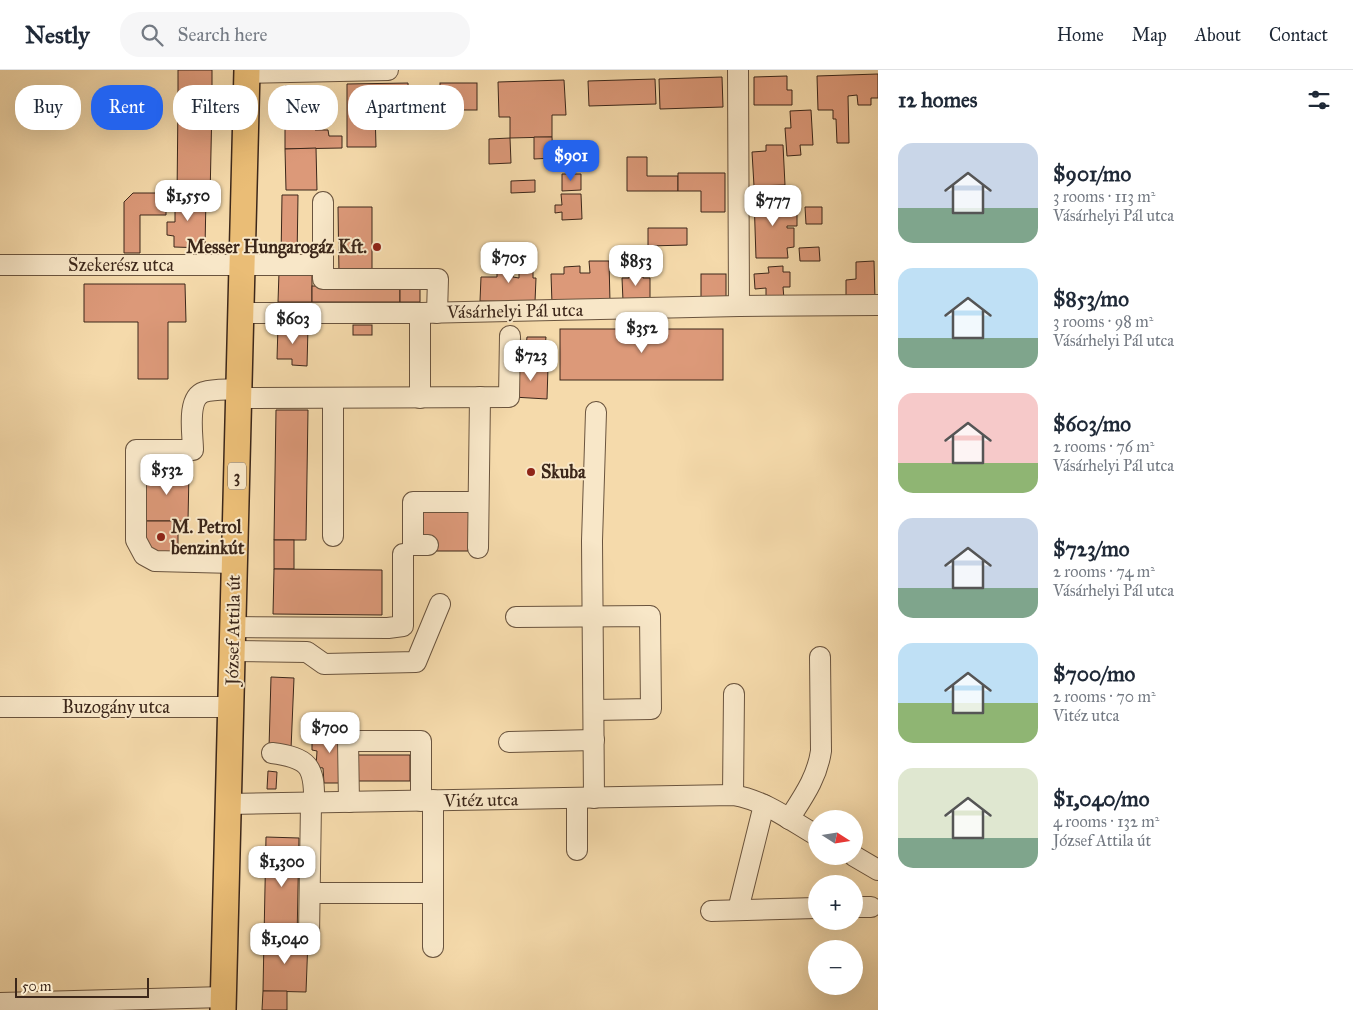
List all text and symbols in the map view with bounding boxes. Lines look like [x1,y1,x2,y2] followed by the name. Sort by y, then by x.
[120,12,470,57] search box
[25,20,90,50] text: Nestly
[138,21,166,49] icon: search
[178,23,267,46] text: Search here
[1057,24,1104,46] text: Home
[1132,24,1167,46] text: Map
[1195,24,1241,46] text: About
[1269,24,1328,46] text: Contact
[15,85,81,130] chip: Buy
[91,85,163,130] chip: Rent
[173,85,258,130] chip: Filters
[268,85,338,130] chip: New
[348,85,464,130] chip: Apartment
[1305,86,1333,114] icon: filters
[898,87,977,113] text: 12 homes
[541,140,601,182] pin: $901
[554,146,588,165] text: $901
[1053,161,1131,187] text: $901/mo
[938,163,998,223] icon: home
[147,180,229,222] pin: $1,550
[743,184,803,227] pin: $777
[166,186,210,205] text: $1,550
[1053,187,1155,206] text: 3 rooms · 113 m²
[755,191,791,210] text: $777
[1053,206,1174,225] text: Vásárhelyi Pál utca
[186,236,367,259] place label: Messer Hungarogáz Kft.
[371,241,383,253] marker: Messer Hungarogáz Kft.
[479,242,539,284] pin: $705
[606,244,666,287] pin: $853
[492,248,526,267] text: $705
[620,251,652,270] text: $853
[68,254,174,276] street label: Szekerész utca
[1053,286,1129,312] text: $853/mo
[938,288,998,348] icon: home
[446,299,584,323] street label: Vásárhelyi Pál utca
[263,302,323,345] pin: $603
[276,309,310,328] text: $603
[612,312,672,354] pin: $352
[1053,312,1153,331] text: 3 rooms · 98 m²
[626,318,658,337] text: $352
[1053,331,1174,350] text: Vásárhelyi Pál utca
[501,340,561,382] pin: $723
[515,346,547,365] text: $723
[1053,411,1131,437] text: $603/mo
[938,413,998,473] icon: home
[1053,437,1154,456] text: 2 rooms · 76 m²
[137,454,197,496] pin: $532
[1053,456,1174,475] text: Vásárhelyi Pál utca
[151,460,183,479] text: $532
[541,461,586,483] place label: Skuba
[228,462,246,490] road number: 3
[525,466,537,478] marker: Skuba
[170,516,245,559] place label: M. Petrol benzinkút
[155,531,167,543] marker: M. Petrol benzinkút
[1053,536,1130,562] text: $723/mo
[938,538,998,598] icon: home
[1053,562,1155,581] text: 2 rooms · 74 m²
[221,574,246,687] street label: József Attila út
[1053,581,1174,600] text: Vásárhelyi Pál utca
[1053,661,1135,687] text: $700/mo
[938,663,998,723] icon: home
[1053,687,1156,706] text: 2 rooms · 70 m²
[62,696,170,719] street label: Buzogány utca
[1053,706,1119,725] text: Vitéz utca
[300,712,360,754] pin: $700
[312,718,348,737] text: $700
[1053,786,1149,812] text: $1,040/mo
[443,788,519,812] street label: Vitéz utca
[938,788,998,848] icon: home
[808,810,862,865] north arrow
[808,810,863,995] map controls
[1053,812,1159,831] text: 4 rooms · 132 m²
[1053,831,1151,850] text: József Attila út
[241,846,323,888] pin: $1,300
[259,852,305,871] text: $1,300
[808,875,863,930] button: +
[244,922,326,965] pin: $1,040
[261,929,309,948] text: $1,040
[808,940,863,995] button: −
[15,975,149,998] scale bar
[22,978,51,995] text: 50 m

